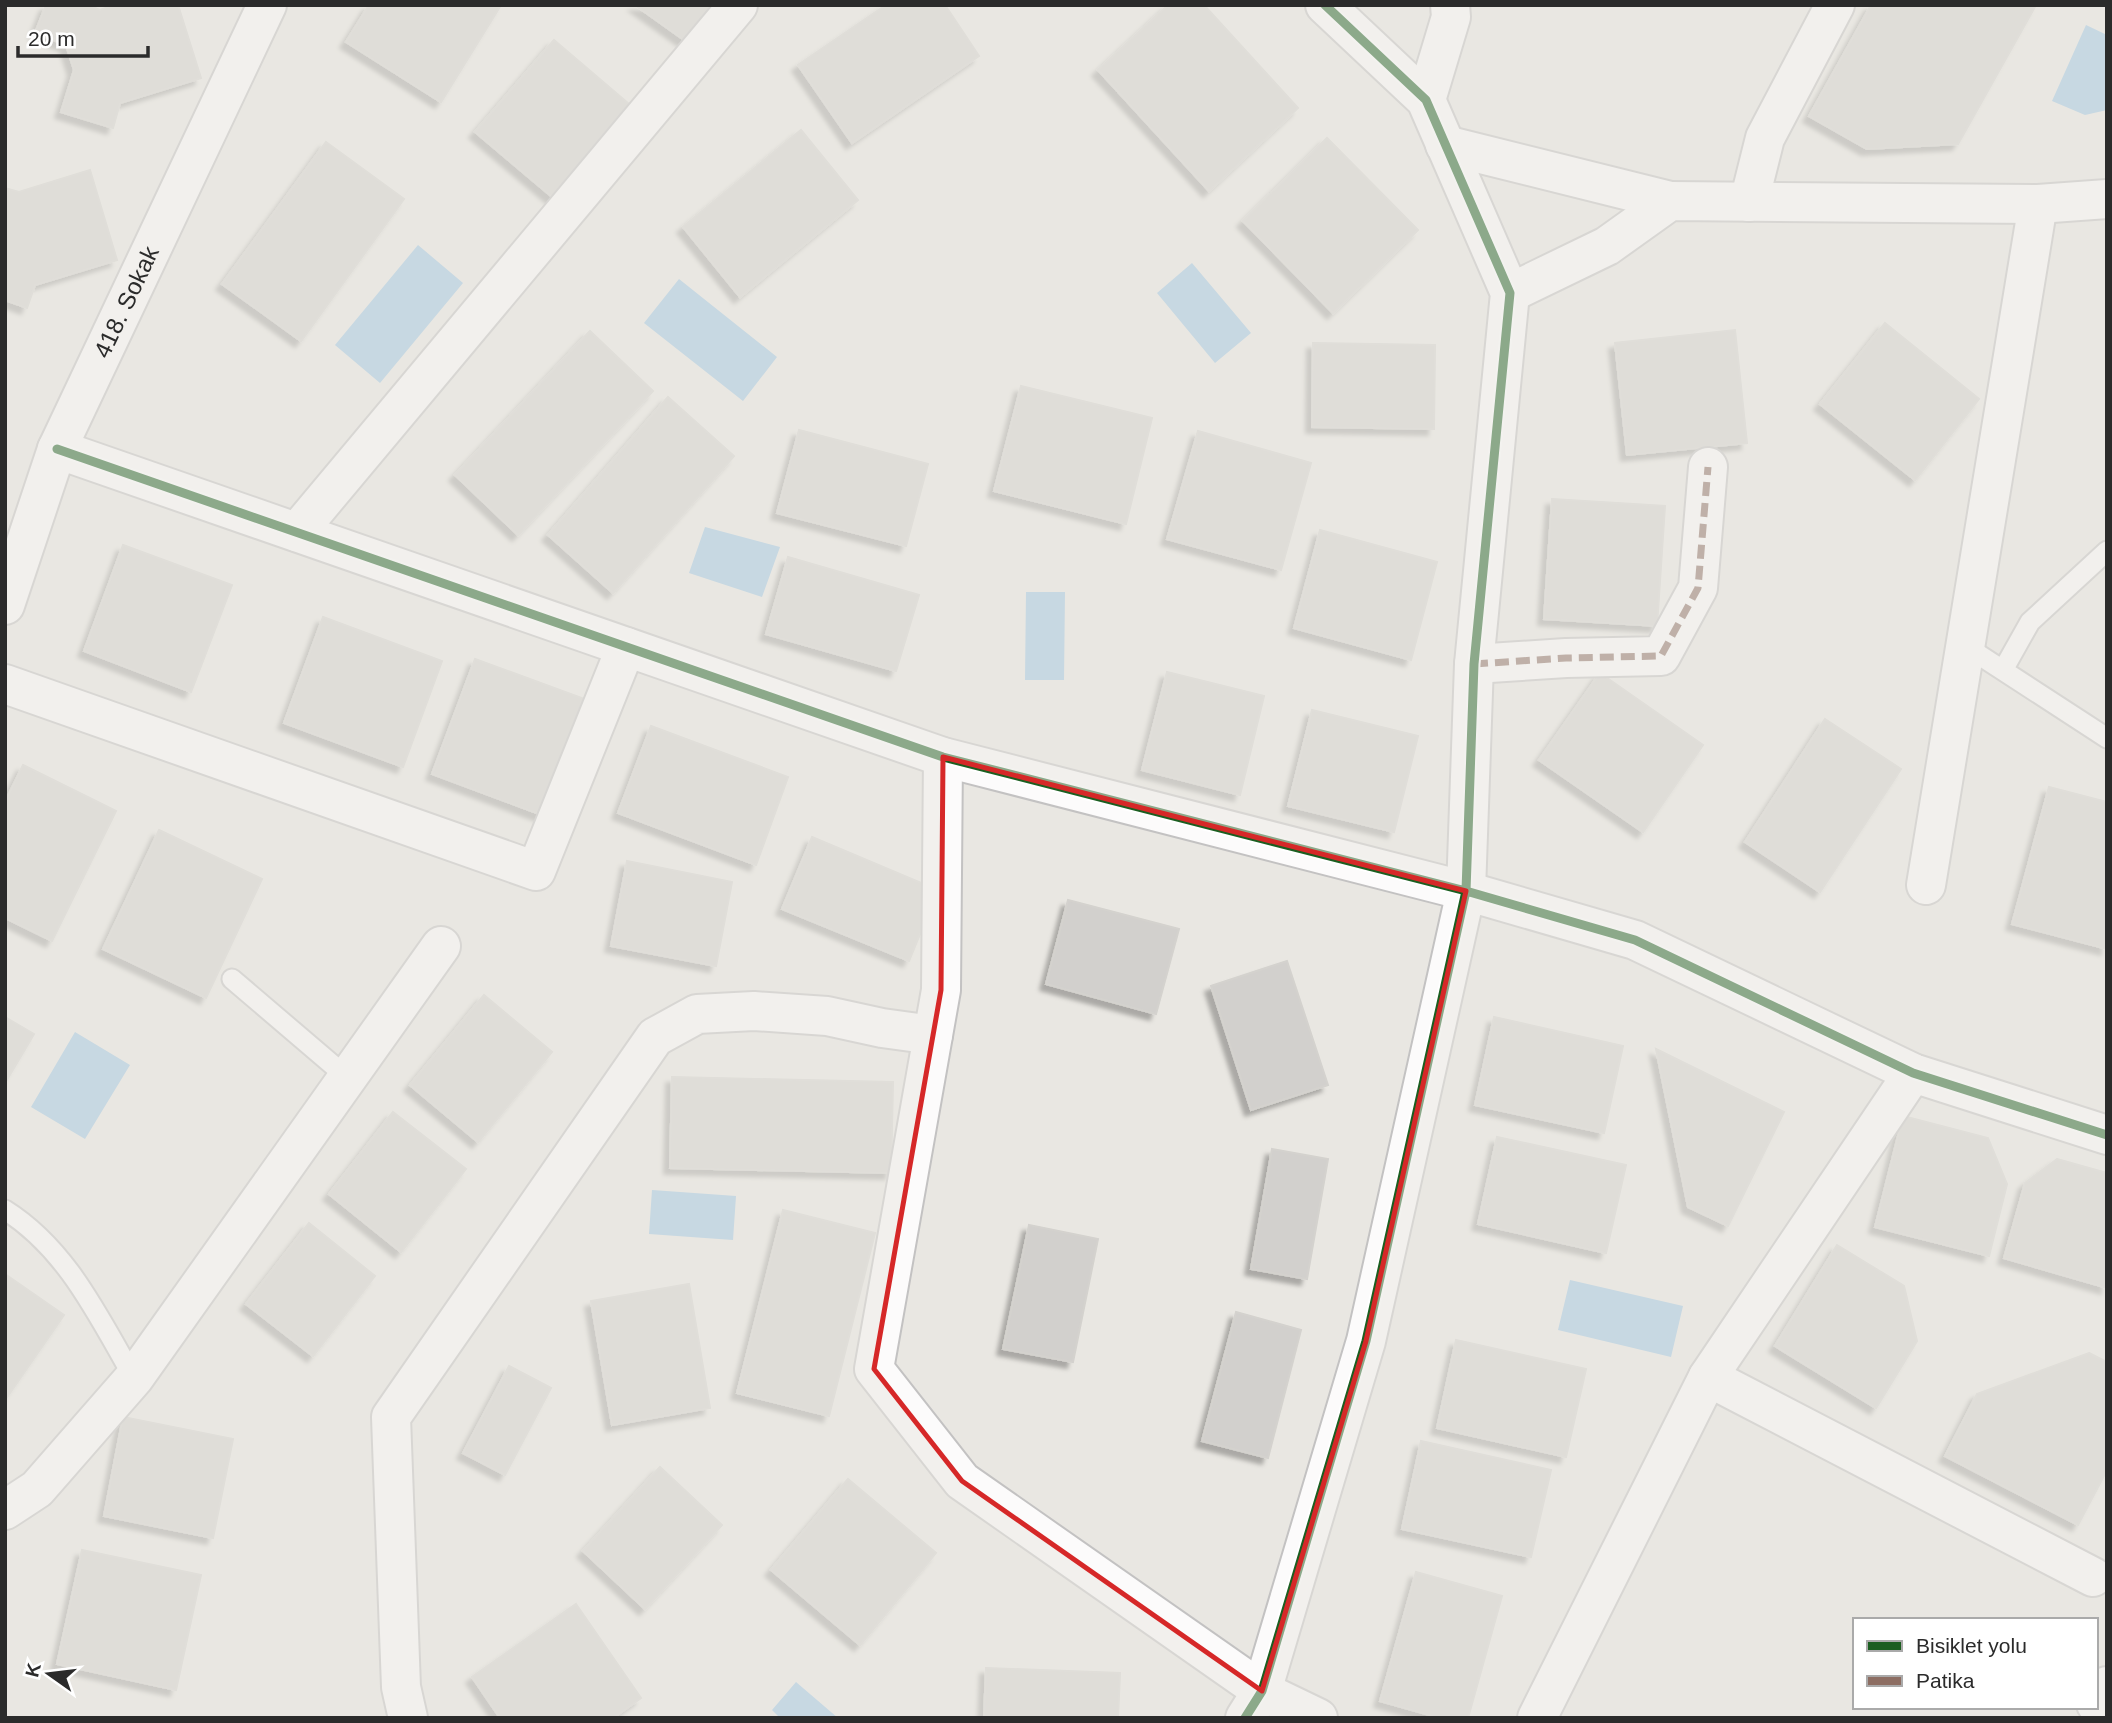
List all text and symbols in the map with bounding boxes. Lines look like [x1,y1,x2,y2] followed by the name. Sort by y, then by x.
[18,14,147,58] scale bar
[28,27,75,50] text: 20 m
[88,241,164,362] street label: 418. Sokak
[1853,1618,2098,1709] legend
[1916,1634,2027,1657] text: Bisiklet yolu
[14,1639,84,1709] north arrow
[21,1661,45,1679] text: K
[1916,1669,1975,1692] text: Patika

